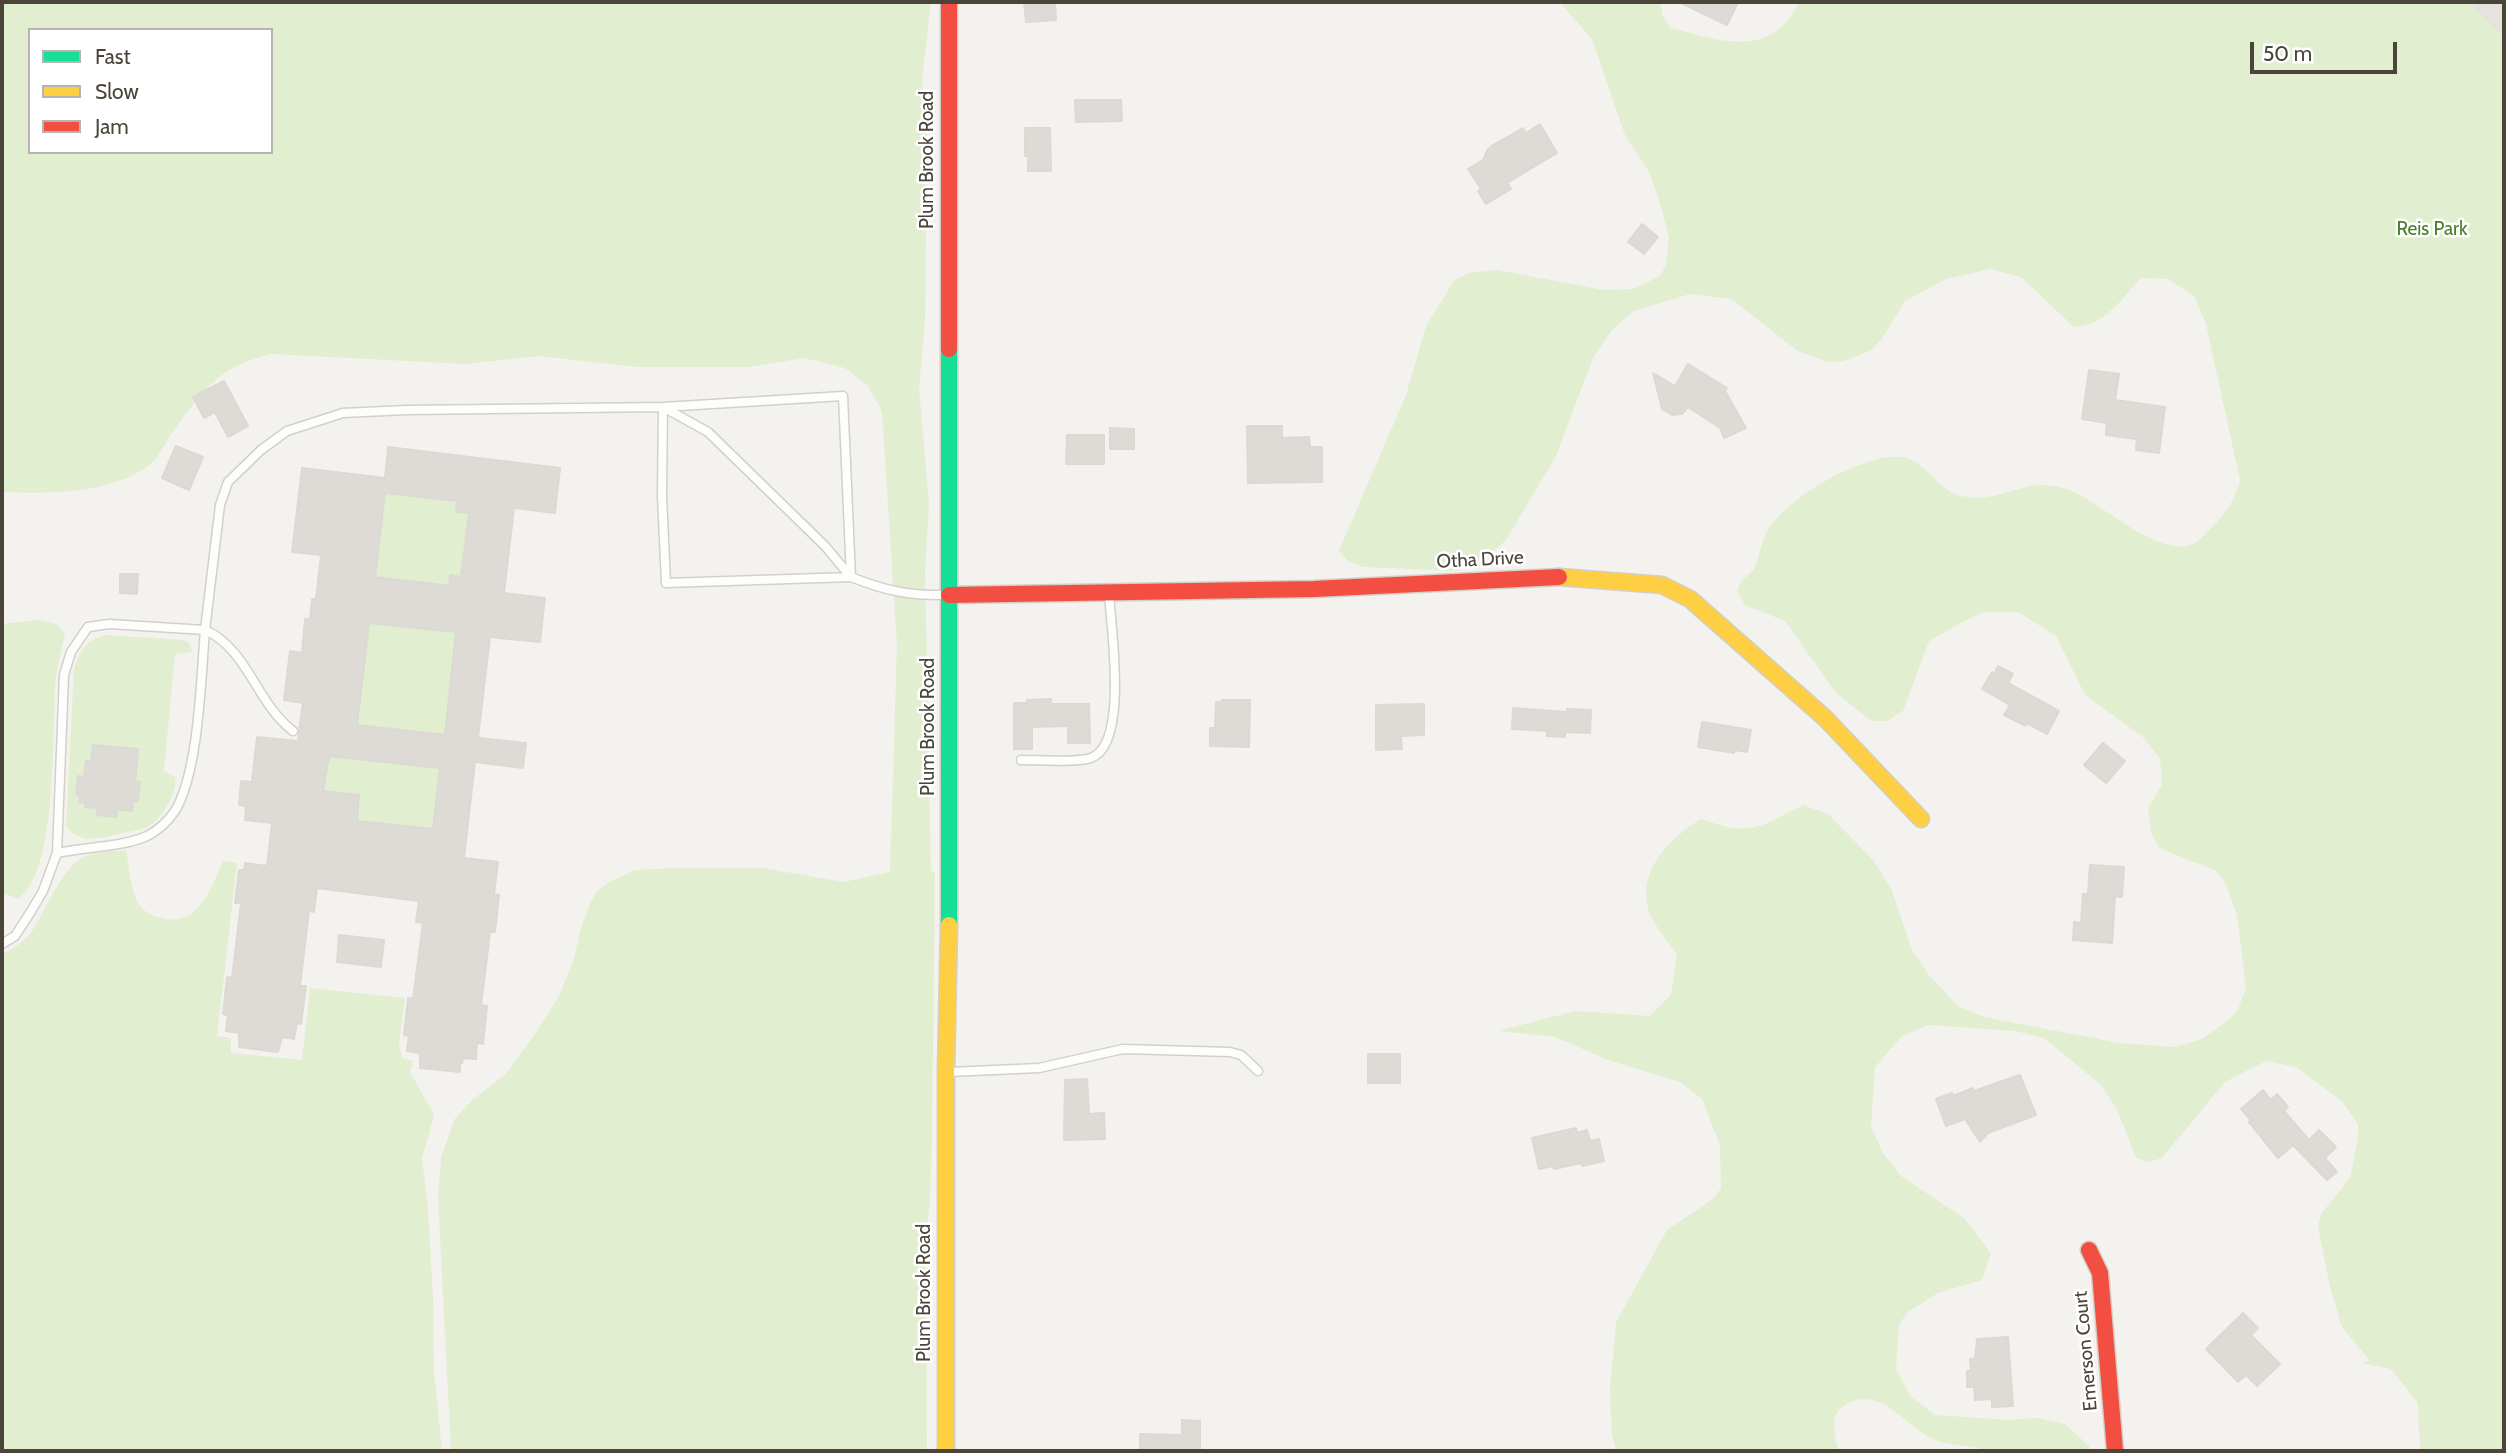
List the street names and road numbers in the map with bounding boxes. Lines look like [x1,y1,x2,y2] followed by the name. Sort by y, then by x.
[916,91,938,229] street label: Plum Brook Road
[1436,546,1524,574] street label: Otha Drive
[917,658,939,796] street label: Plum Brook Road
[913,1224,935,1362] street label: Plum Brook Road
[2069,1290,2103,1412] street label: Emerson Court

